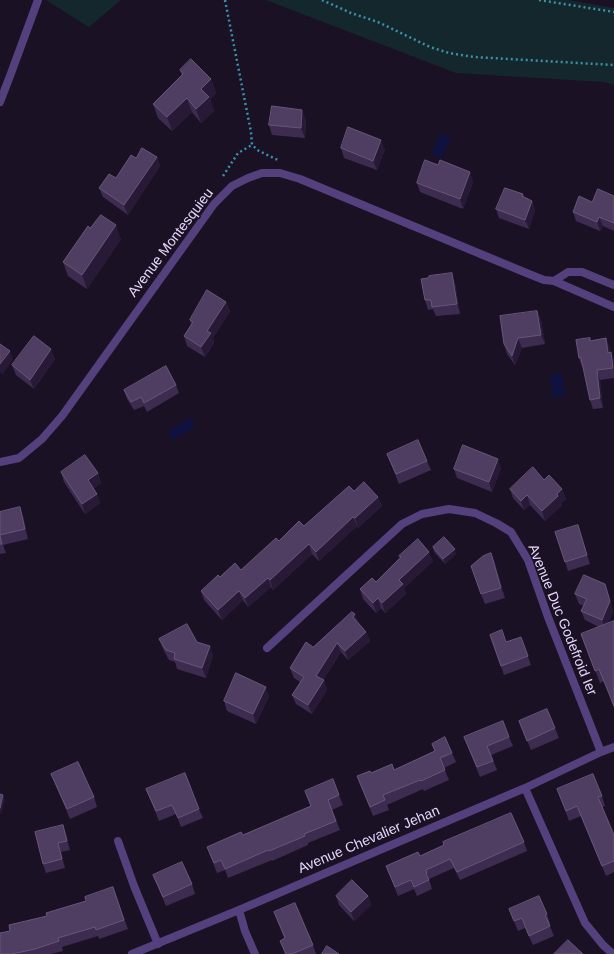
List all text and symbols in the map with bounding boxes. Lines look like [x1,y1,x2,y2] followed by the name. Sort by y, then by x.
[125,186,217,300] street label: Avenue Montesquieu
[524,542,600,698] street label: Avenue Duc Godefroid Ier
[296,803,442,877] street label: Avenue Chevalier Jehan

